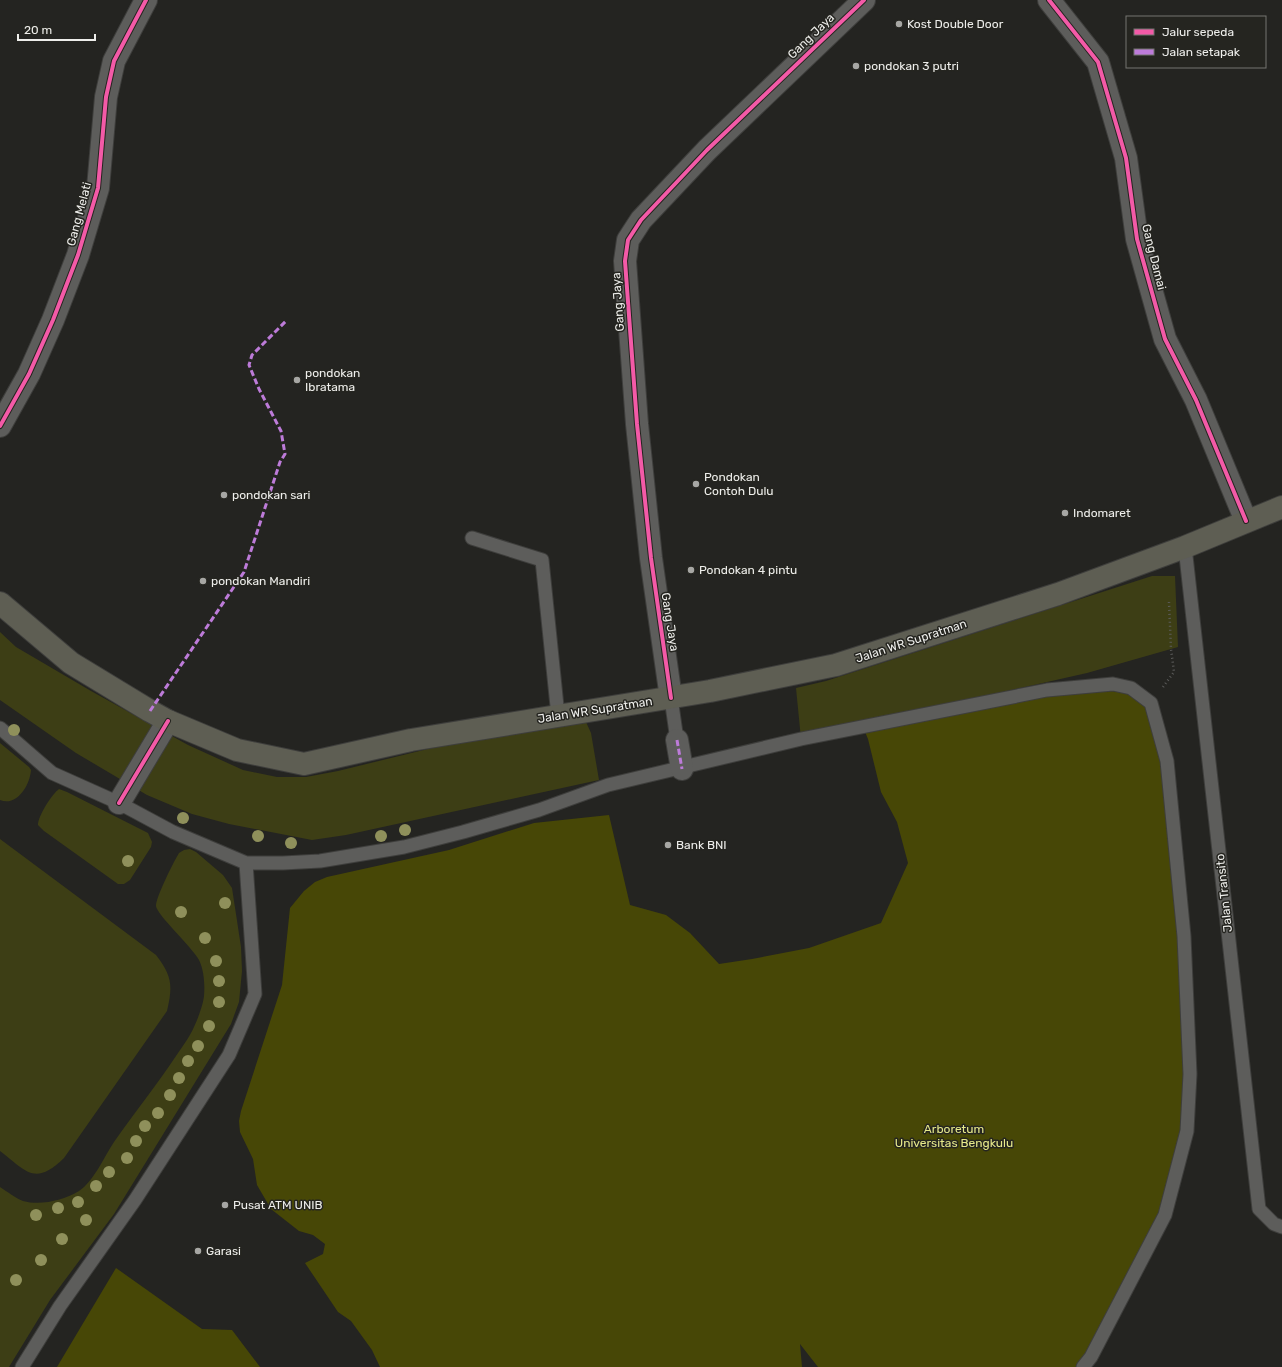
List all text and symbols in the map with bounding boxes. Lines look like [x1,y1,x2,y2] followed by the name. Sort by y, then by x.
[785,10,837,62] street label: Gang Jaya
[18,16,95,42] scale bar
[1126,16,1266,68] legend
[907,17,1004,31] place label: Kost Double Door
[894,19,904,29] marker: Kost Double Door
[24,23,52,37] text: 20 m
[1162,25,1234,39] text: Jalur sepeda
[1162,45,1241,59] text: Jalan setapak
[864,59,959,73] place label: pondokan 3 putri
[851,61,861,71] marker: pondokan 3 putri
[64,180,94,247] street label: Gang Melati
[1139,223,1169,291] street label: Gang Damai
[609,272,627,332] street label: Gang Jaya
[305,366,360,394] place label: pondokan Ibratama
[292,375,302,385] marker: pondokan Ibratama
[704,470,774,498] place label: Pondokan Contoh Dulu
[691,479,701,489] marker: Pondokan Contoh Dulu
[232,488,311,502] place label: pondokan sari
[219,490,229,500] marker: pondokan sari
[1073,506,1131,520] place label: Indomaret
[1060,508,1070,518] marker: Indomaret
[699,563,797,577] place label: Pondokan 4 pintu
[686,565,696,575] marker: Pondokan 4 pintu
[211,574,310,588] place label: pondokan Mandiri
[198,576,208,586] marker: pondokan Mandiri
[658,592,682,652] street label: Gang Jaya
[854,616,968,666] street label: Jalan WR Supratman
[536,694,654,726] street label: Jalan WR Supratman
[676,838,727,852] place label: Bank BNI
[663,840,673,850] marker: Bank BNI
[1213,853,1235,933] street label: Jalan Transito
[895,1122,1013,1150] park label: Arboretum Universitas Bengkulu
[233,1198,323,1212] place label: Pusat ATM UNIB
[220,1200,230,1210] marker: Pusat ATM UNIB
[206,1244,241,1258] place label: Garasi
[193,1246,203,1256] marker: Garasi

